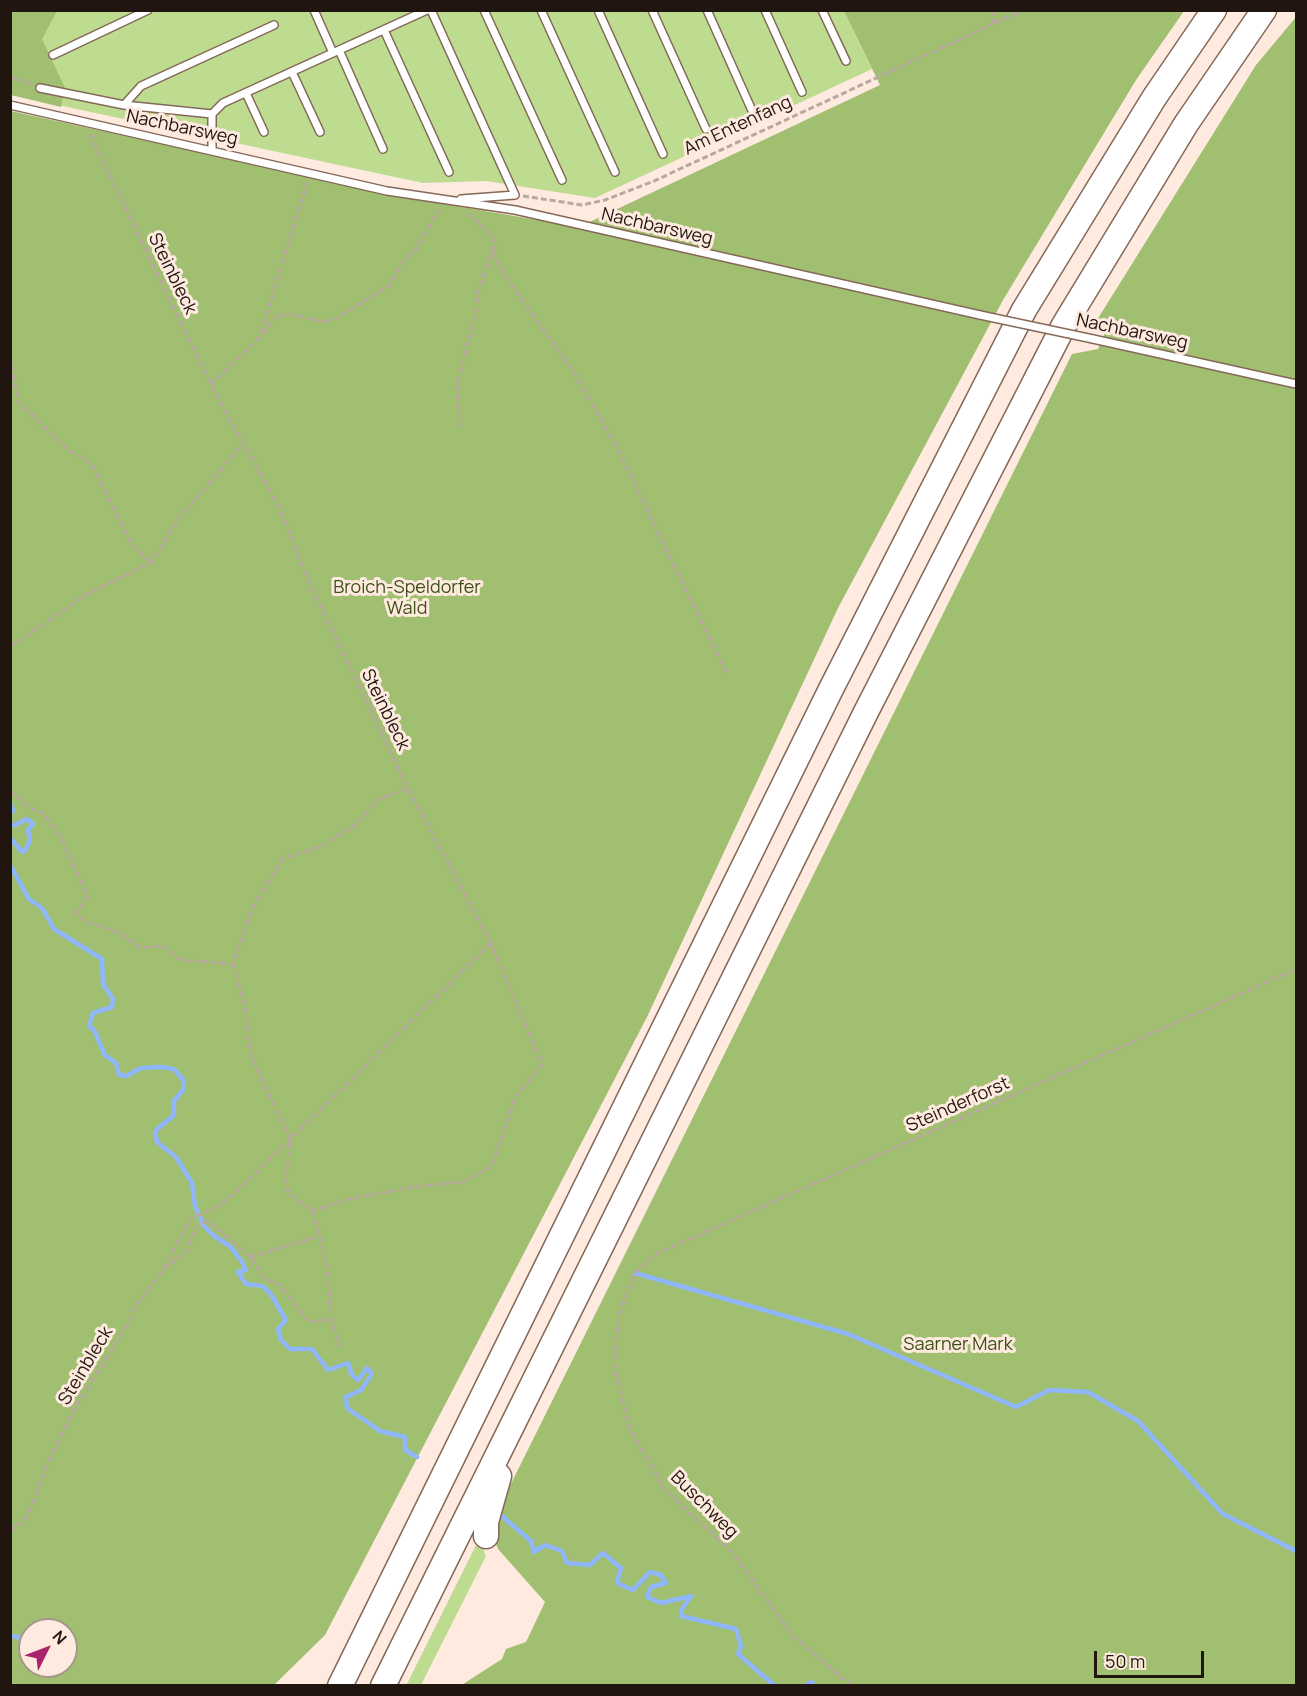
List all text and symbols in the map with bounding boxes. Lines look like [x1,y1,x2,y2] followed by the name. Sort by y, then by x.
[681,92,795,160] street label: Am Entenfang
[124,106,240,150] street label: Nachbarsweg
[599,204,715,250] street label: Nachbarsweg
[143,230,201,318] street label: Steinbleck
[1074,310,1190,354] street label: Nachbarsweg
[333,577,481,620] park label: Broich-Speldorfer Wald
[356,666,414,754] street label: Steinbleck
[903,1073,1013,1137] street label: Steinderforst
[54,1323,118,1409] street label: Steinbleck
[903,1334,1013,1356] park label: Saarner Mark
[666,1467,742,1543] street label: Buschweg
[18,1618,78,1678] north arrow
[48,1626,72,1649] text: N
[1097,1639,1206,1677] scale bar
[1105,1649,1145,1673] text: 50 m

